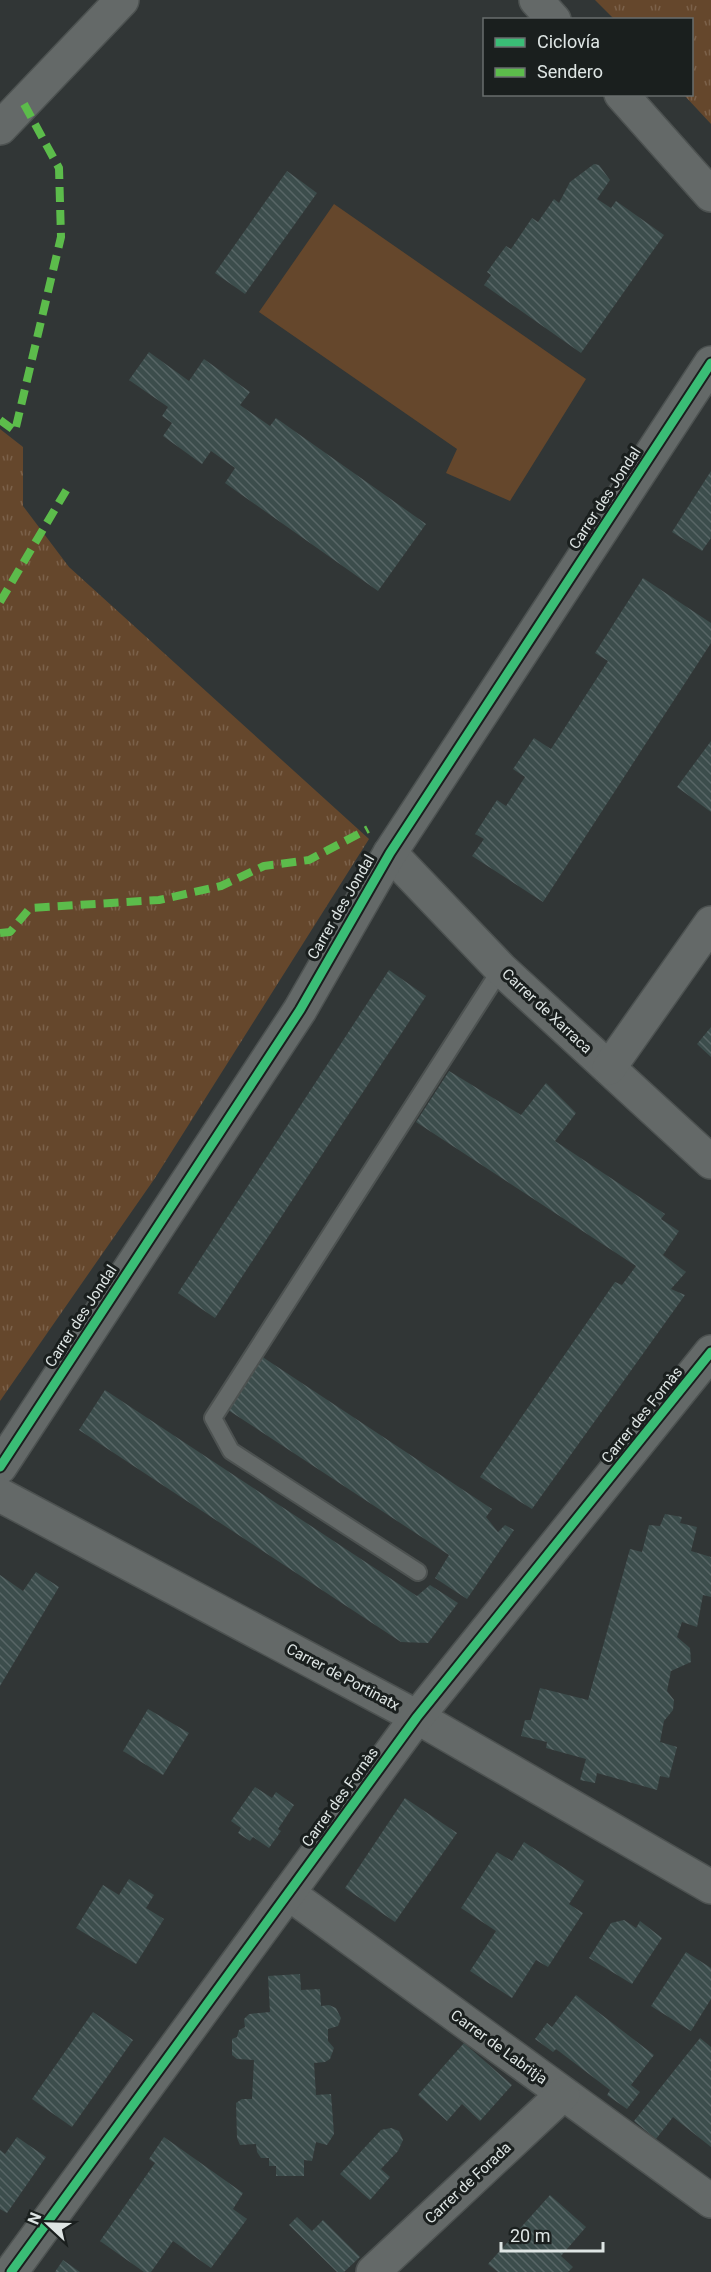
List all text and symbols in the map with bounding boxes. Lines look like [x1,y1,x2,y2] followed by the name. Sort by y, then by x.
[483,18,693,96] legend
[537,31,600,52] text: Ciclovía
[537,61,603,82] text: Sendero
[565,444,645,552] street label: Carrer des Jondal
[304,851,378,963] street label: Carrer des Jondal
[498,965,596,1057] street label: Carrer de Xarraca
[41,1262,121,1370] street label: Carrer des Jondal
[598,1363,686,1467] street label: Carrer des Fornàs
[283,1640,403,1715] street label: Carrer de Portinatx
[298,1744,382,1850] street label: Carrer des Fornàs
[447,2006,551,2088] street label: Carrer de Labritja
[421,2139,515,2227] street label: Carrer de Forada
[18,2194,78,2254] north arrow
[24,2210,45,2227] text: N
[501,2215,603,2253] scale bar
[510,2225,550,2246] text: 20 m

